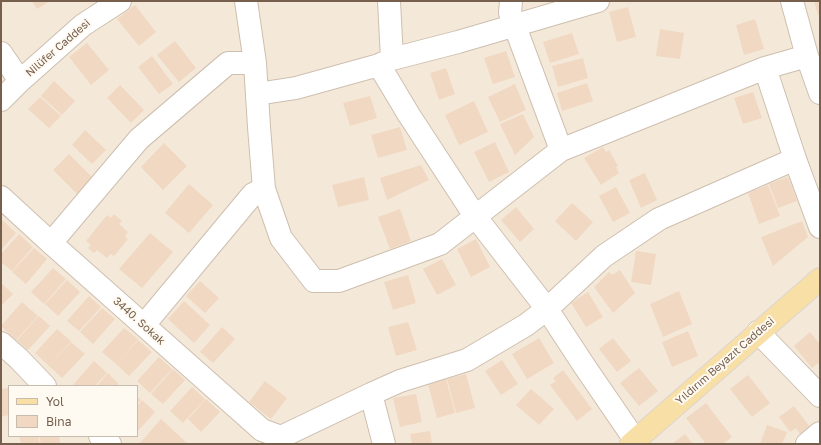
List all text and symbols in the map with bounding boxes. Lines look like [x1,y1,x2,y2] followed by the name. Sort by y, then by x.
[23,16,93,80] street label: Nilüfer Caddesi
[110,294,168,348] street label: 3440. Sokak
[673,315,777,407] street label: Yıldırım Beyazıt Caddesi
[8,385,138,437] legend
[46,394,64,409] text: Yol
[46,414,71,429] text: Bina

